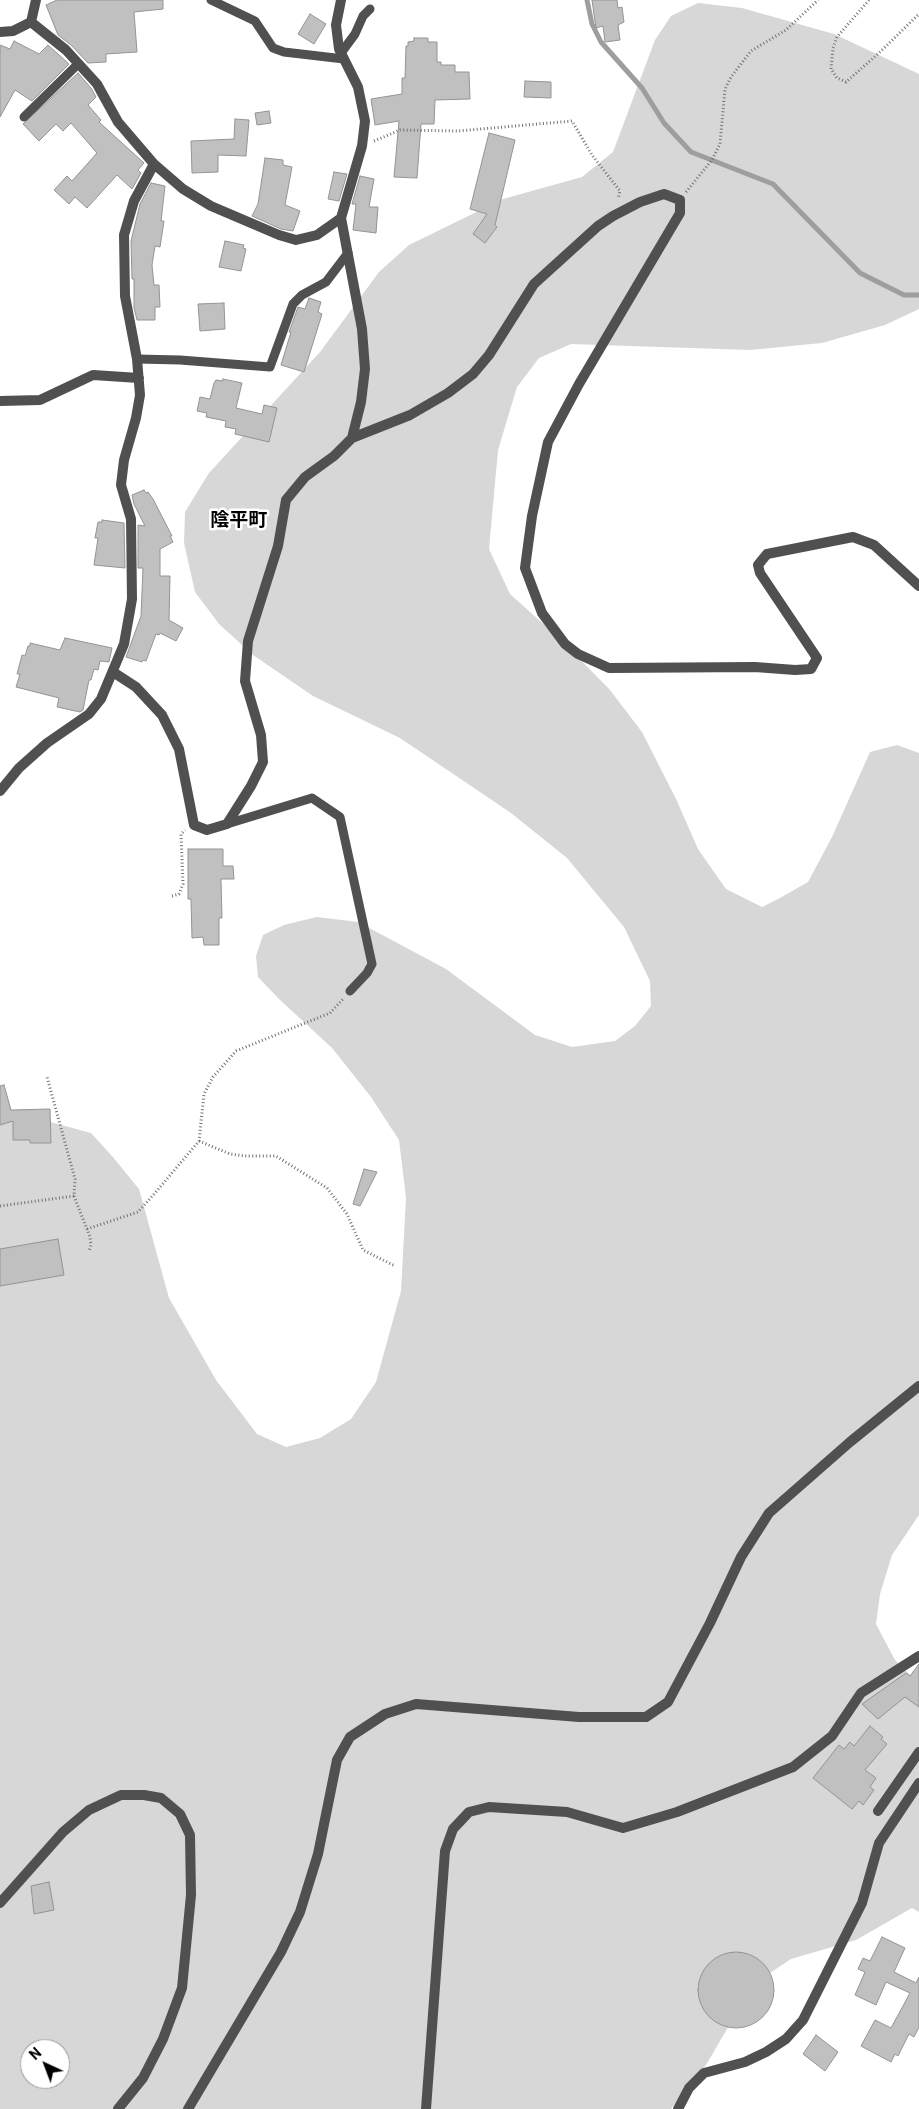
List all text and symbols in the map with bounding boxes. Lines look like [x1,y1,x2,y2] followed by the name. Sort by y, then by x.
[211,510,267,532] district label: 陰平町
[20,2039,70,2089] north arrow
[26,2045,45,2063] text: N

